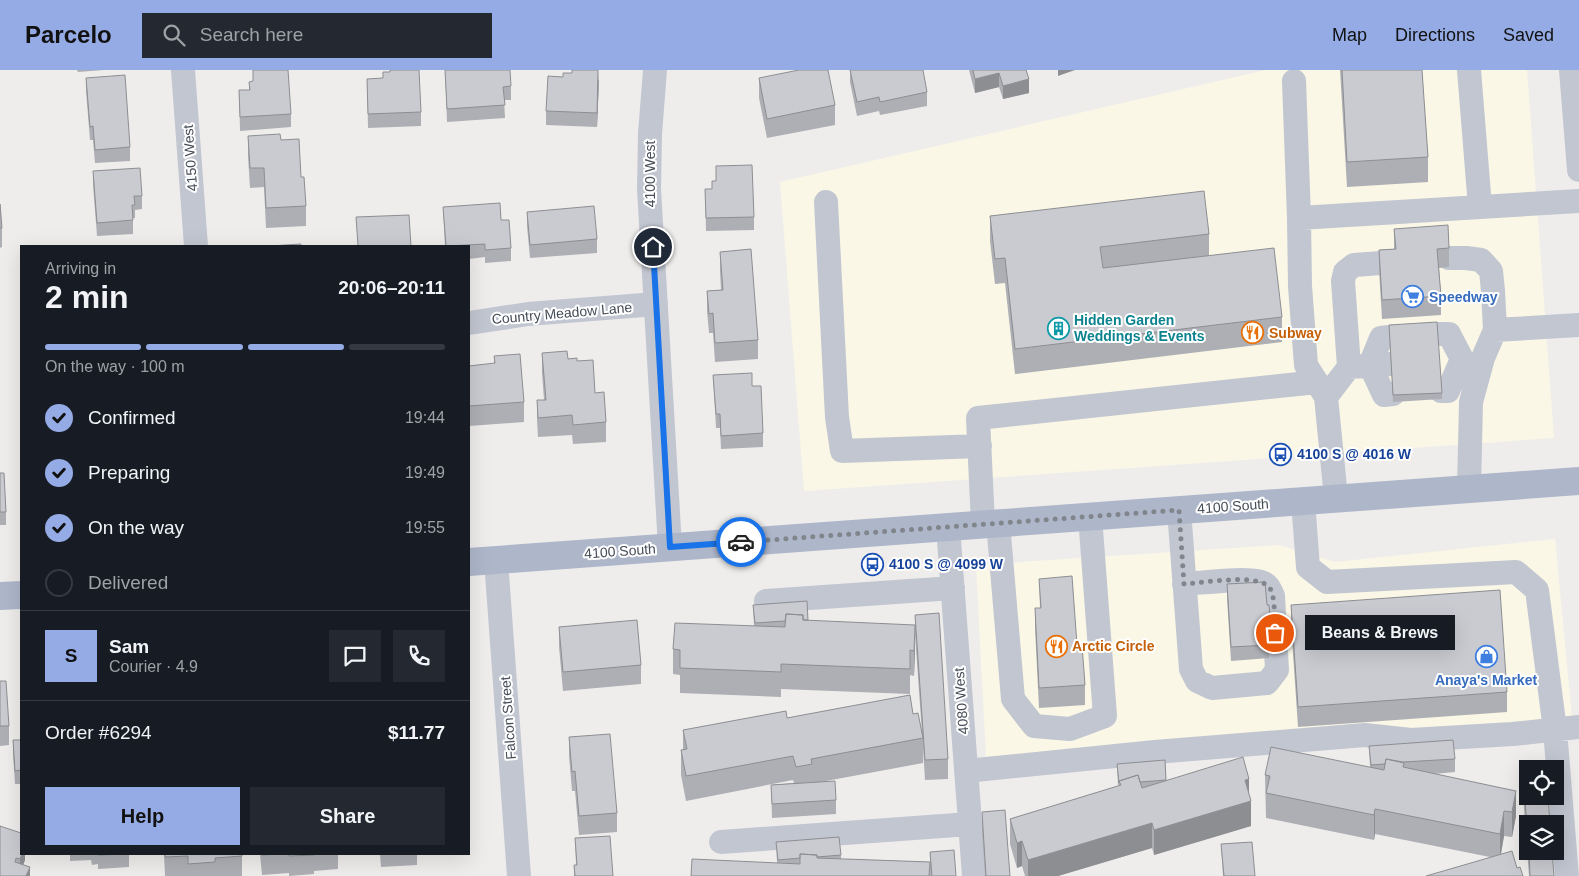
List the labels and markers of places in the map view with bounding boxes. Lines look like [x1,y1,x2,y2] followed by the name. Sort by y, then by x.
[632,226,674,268] pin
[1401,285,1425,309] supermarket icon: Speedway
[1429,289,1498,305] place label: Speedway
[1074,312,1205,344] place label: Hidden Garden Weddings & Events
[1046,316,1070,340] building icon: Hidden Garden Weddings & Events
[1241,321,1265,345] restaurant icon: Subway
[1269,325,1322,341] place label: Subway
[1269,442,1293,466] bus stop icon: 4100 S @ 4016 W
[1297,446,1412,462] place label: 4100 S @ 4016 W
[861,552,885,576] bus stop icon: 4100 S @ 4099 W
[889,556,1004,572] place label: 4100 S @ 4099 W
[1254,612,1296,654] pin
[1305,616,1455,650] callout: Beans & Brews
[1044,634,1068,658] restaurant icon: Arctic Circle
[1072,638,1155,654] place label: Arctic Circle
[1474,645,1498,669] shop icon: Anaya's Market
[1435,672,1537,688] place label: Anaya's Market

